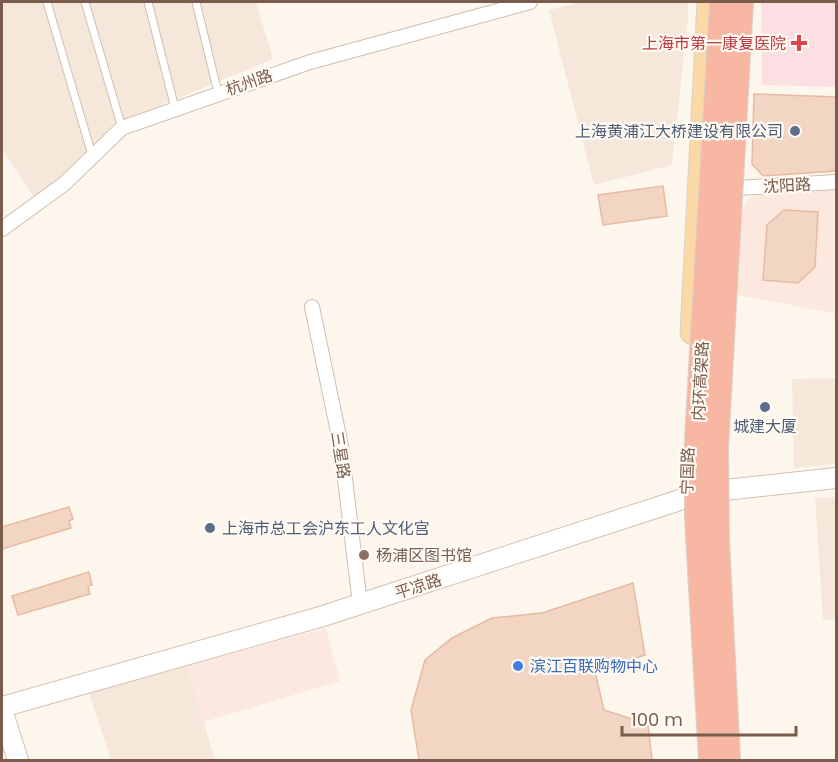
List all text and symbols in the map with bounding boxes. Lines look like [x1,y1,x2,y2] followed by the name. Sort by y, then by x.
[642,32,786,55] place label: 上海市第一康复医院
[790,34,808,52] marker: 上海市第一康复医院
[223,64,276,101] street label: 杭州路
[575,120,783,143] place label: 上海黄浦江大桥建设有限公司
[788,124,802,138] marker: 上海黄浦江大桥建设有限公司
[762,173,812,198] street label: 沈阳路
[687,340,714,422] street label: 内环高架路
[758,400,772,414] marker: 城建大厦
[733,415,797,438] place label: 城建大厦
[325,430,356,481] street label: 三星路
[675,447,700,495] street label: 宁国路
[222,517,430,540] place label: 上海市总工会沪东工人文化宫
[203,521,217,535] marker: 上海市总工会沪东工人文化宫
[376,544,472,567] place label: 杨浦区图书馆
[357,548,371,562] marker: 杨浦区图书馆
[392,568,445,605] street label: 平凉路
[530,655,658,678] place label: 滨江百联购物中心
[511,659,525,673] marker: 滨江百联购物中心
[622,699,796,737] scale bar
[631,707,683,732] text: 100 m

